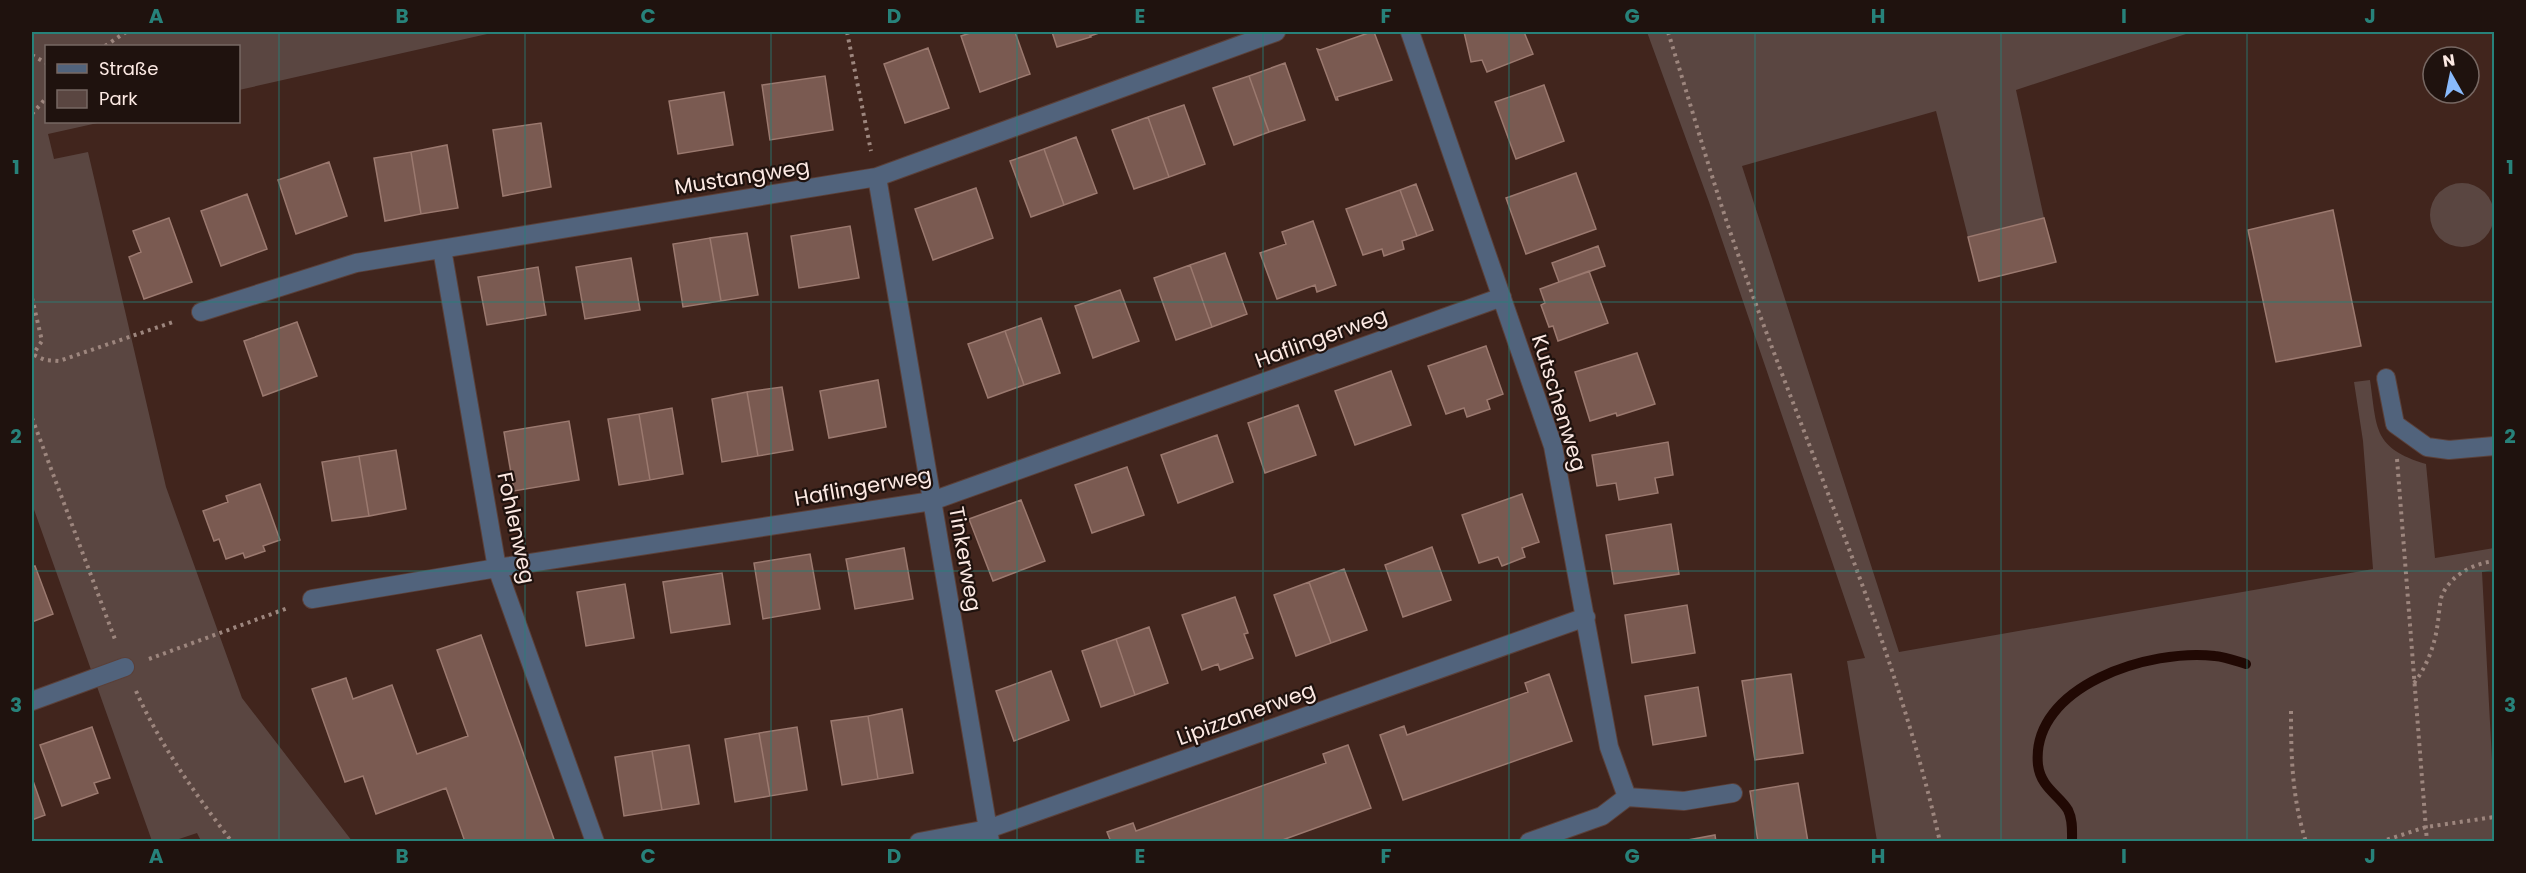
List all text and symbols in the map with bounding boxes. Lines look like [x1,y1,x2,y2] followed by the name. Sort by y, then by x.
[149,2,164,30] text: A
[395,2,409,30] text: B
[640,2,656,30] text: C
[887,2,901,30] text: D
[1135,2,1145,30] text: E
[1381,2,1392,30] text: F
[1624,2,1640,30] text: G
[1871,2,1885,30] text: H
[2121,2,2127,30] text: I
[2364,2,2376,30] text: J
[45,45,240,123] legend
[2421,45,2481,105] north arrow
[2441,48,2456,73] text: N
[99,56,158,81] text: Straße
[99,86,138,111] text: Park
[672,152,812,201] street label: Mustangweg
[12,153,20,181] text: 1
[2506,153,2514,181] text: 1
[1251,300,1391,375] street label: Haflingerweg
[1525,331,1594,475] street label: Kutschenweg
[10,422,22,450] text: 2
[2504,422,2516,450] text: 2
[792,460,934,513] street label: Haflingerweg
[491,469,542,586] street label: Fohlenweg
[942,504,989,614] street label: Tinkerweg
[1172,675,1319,752] street label: Lipizzanerweg
[10,691,22,719] text: 3
[2504,691,2516,719] text: 3
[149,842,164,870] text: A
[395,842,409,870] text: B
[640,842,656,870] text: C
[887,842,901,870] text: D
[1135,842,1145,870] text: E
[1381,842,1392,870] text: F
[1624,842,1640,870] text: G
[1871,842,1885,870] text: H
[2121,842,2127,870] text: I
[2364,842,2376,870] text: J

